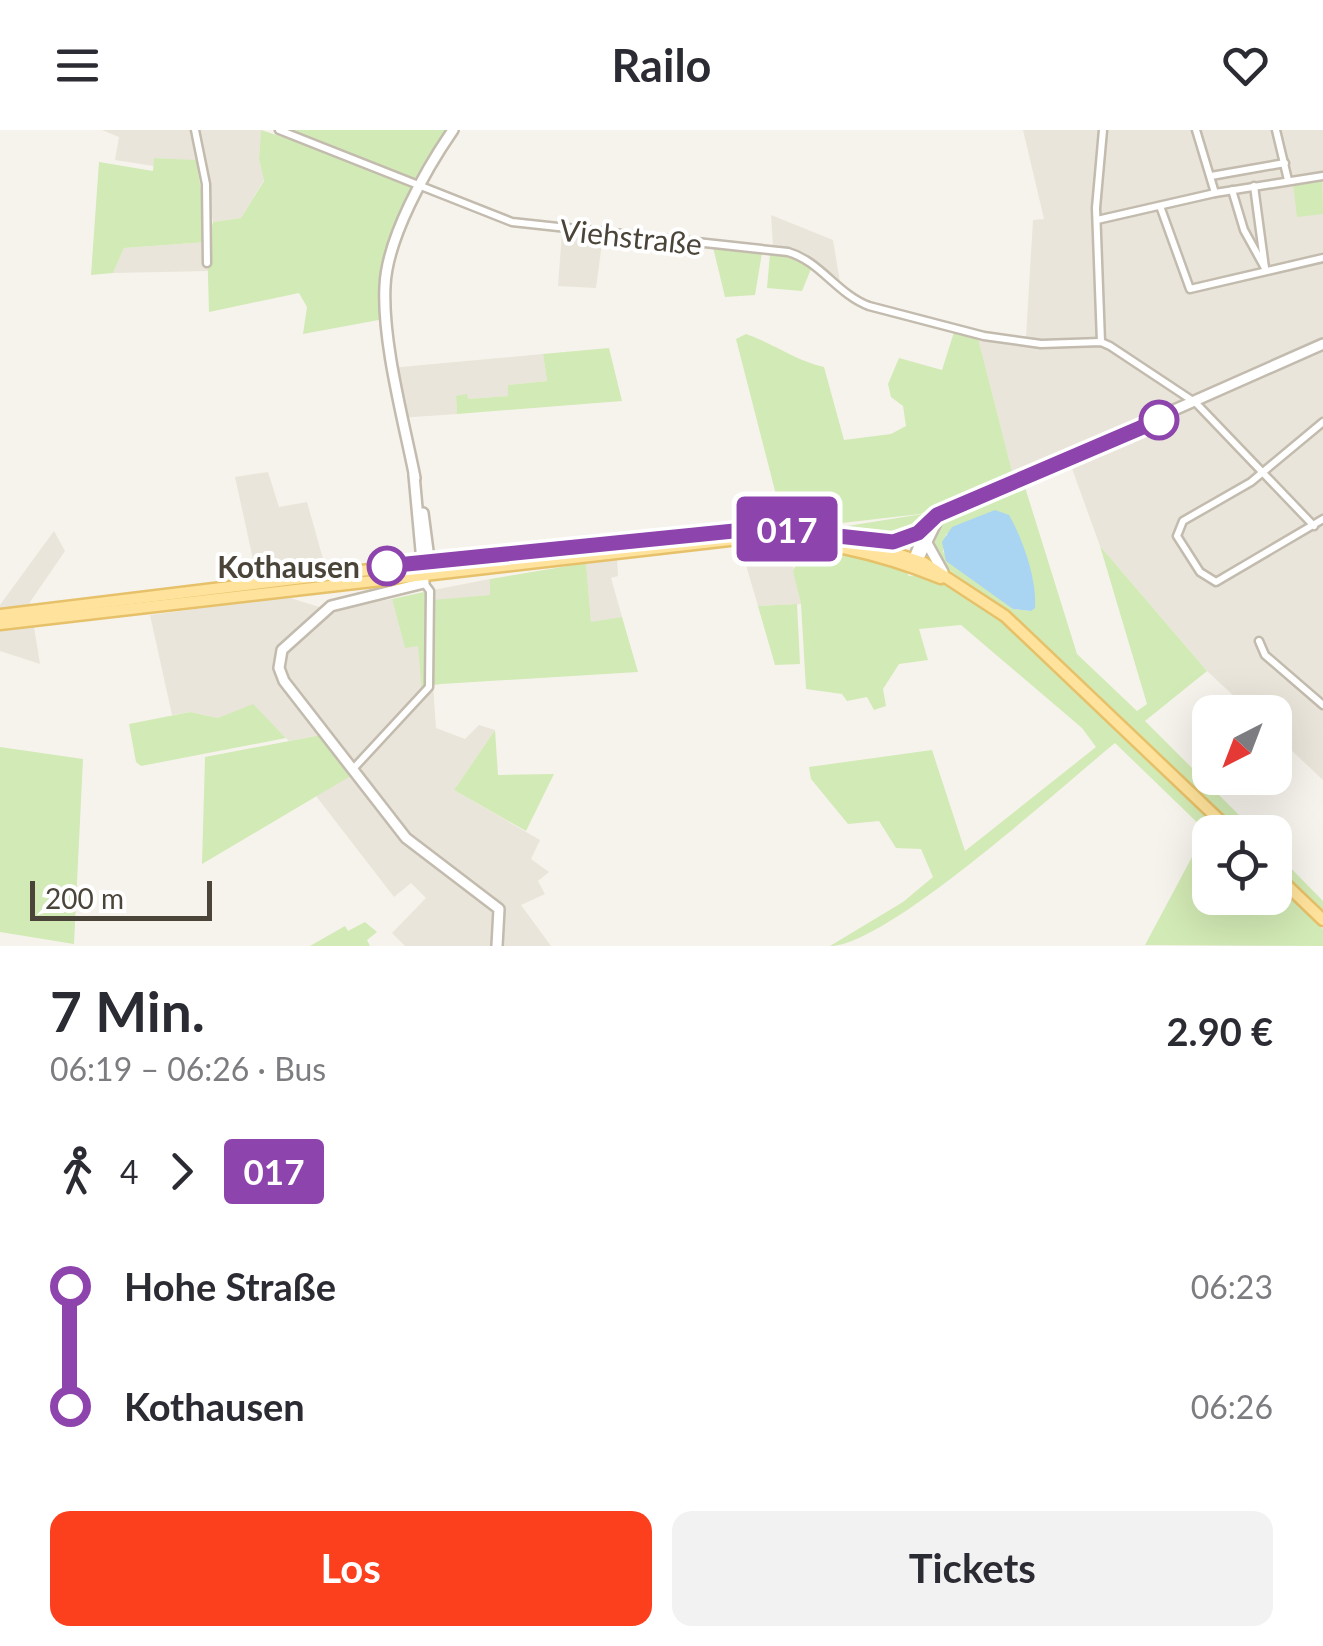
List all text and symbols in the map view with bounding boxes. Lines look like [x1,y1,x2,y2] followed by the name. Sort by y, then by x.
[50,38,105,93] icon: menu
[612,38,711,92] text: Railo
[1218,38,1273,93] icon: heart
[558,211,704,261] street label: Viehstraße
[1140,401,1178,439] unlabelled marker
[730,496,844,562] line badge: 017
[757,508,817,550] text: 017
[368,547,406,585] marker: Kothausen
[217,548,360,584] place label: Kothausen
[1192,695,1292,795] north arrow
[1192,695,1292,915] map controls
[1192,815,1292,915] button: locate
[30,876,212,920] scale bar
[45,881,124,915] text: 200 m
[50,978,205,1044] text: 7 Min.
[1167,1008,1273,1054] text: 2.90 €
[50,1049,326,1088] text: 06:19 – 06:26 · Bus
[50,1144,105,1199] icon: walk
[154,1144,209,1199] icon: forward
[244,1150,304,1192] text: 017
[120,1152,139,1191] text: 4
[124,1263,336,1309] text: Hohe Straße
[1191,1267,1273,1306] text: 06:23
[124,1383,305,1429] text: Kothausen
[1191,1387,1273,1426] text: 06:26
[50,1511,652,1626] button: Los
[672,1511,1273,1626] button: Tickets

